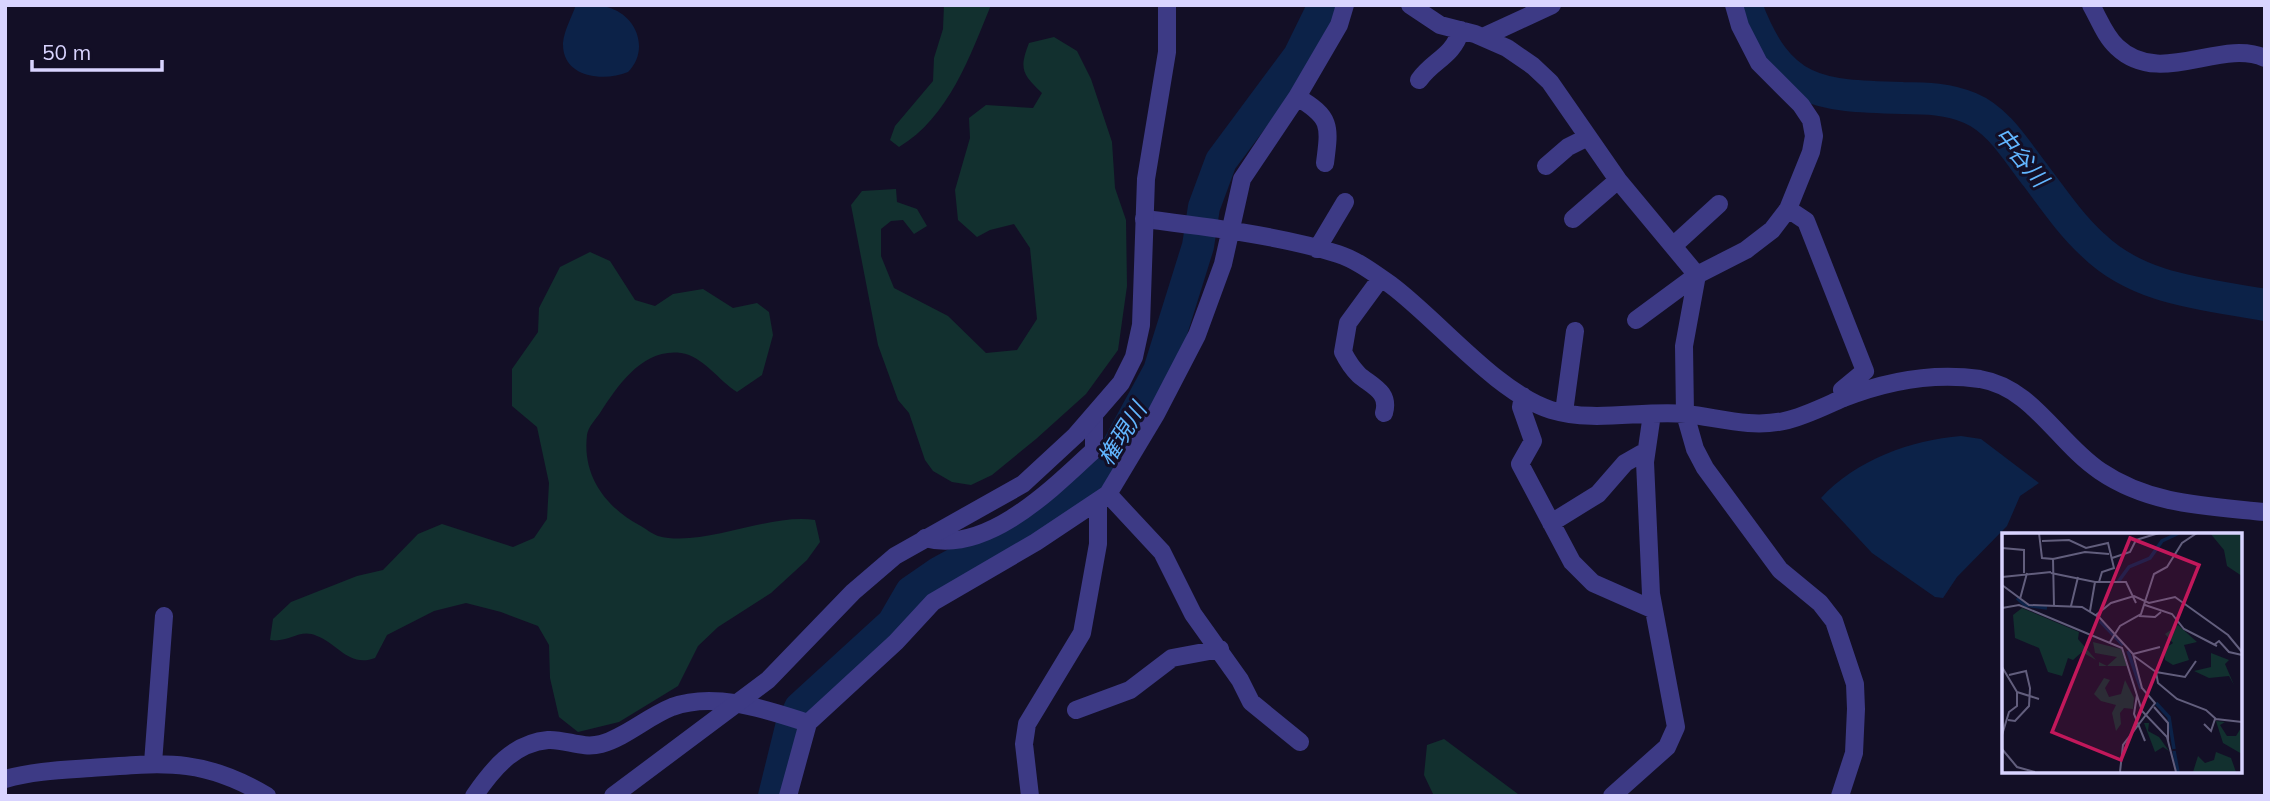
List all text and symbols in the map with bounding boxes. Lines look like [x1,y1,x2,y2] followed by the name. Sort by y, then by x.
[32,28,161,72] scale bar
[42,39,91,65] text: 50 m
[1988,121,2057,195] water label: 中谷川
[1091,394,1154,471] water label: 権現川
[2002,533,2242,773] inset map

